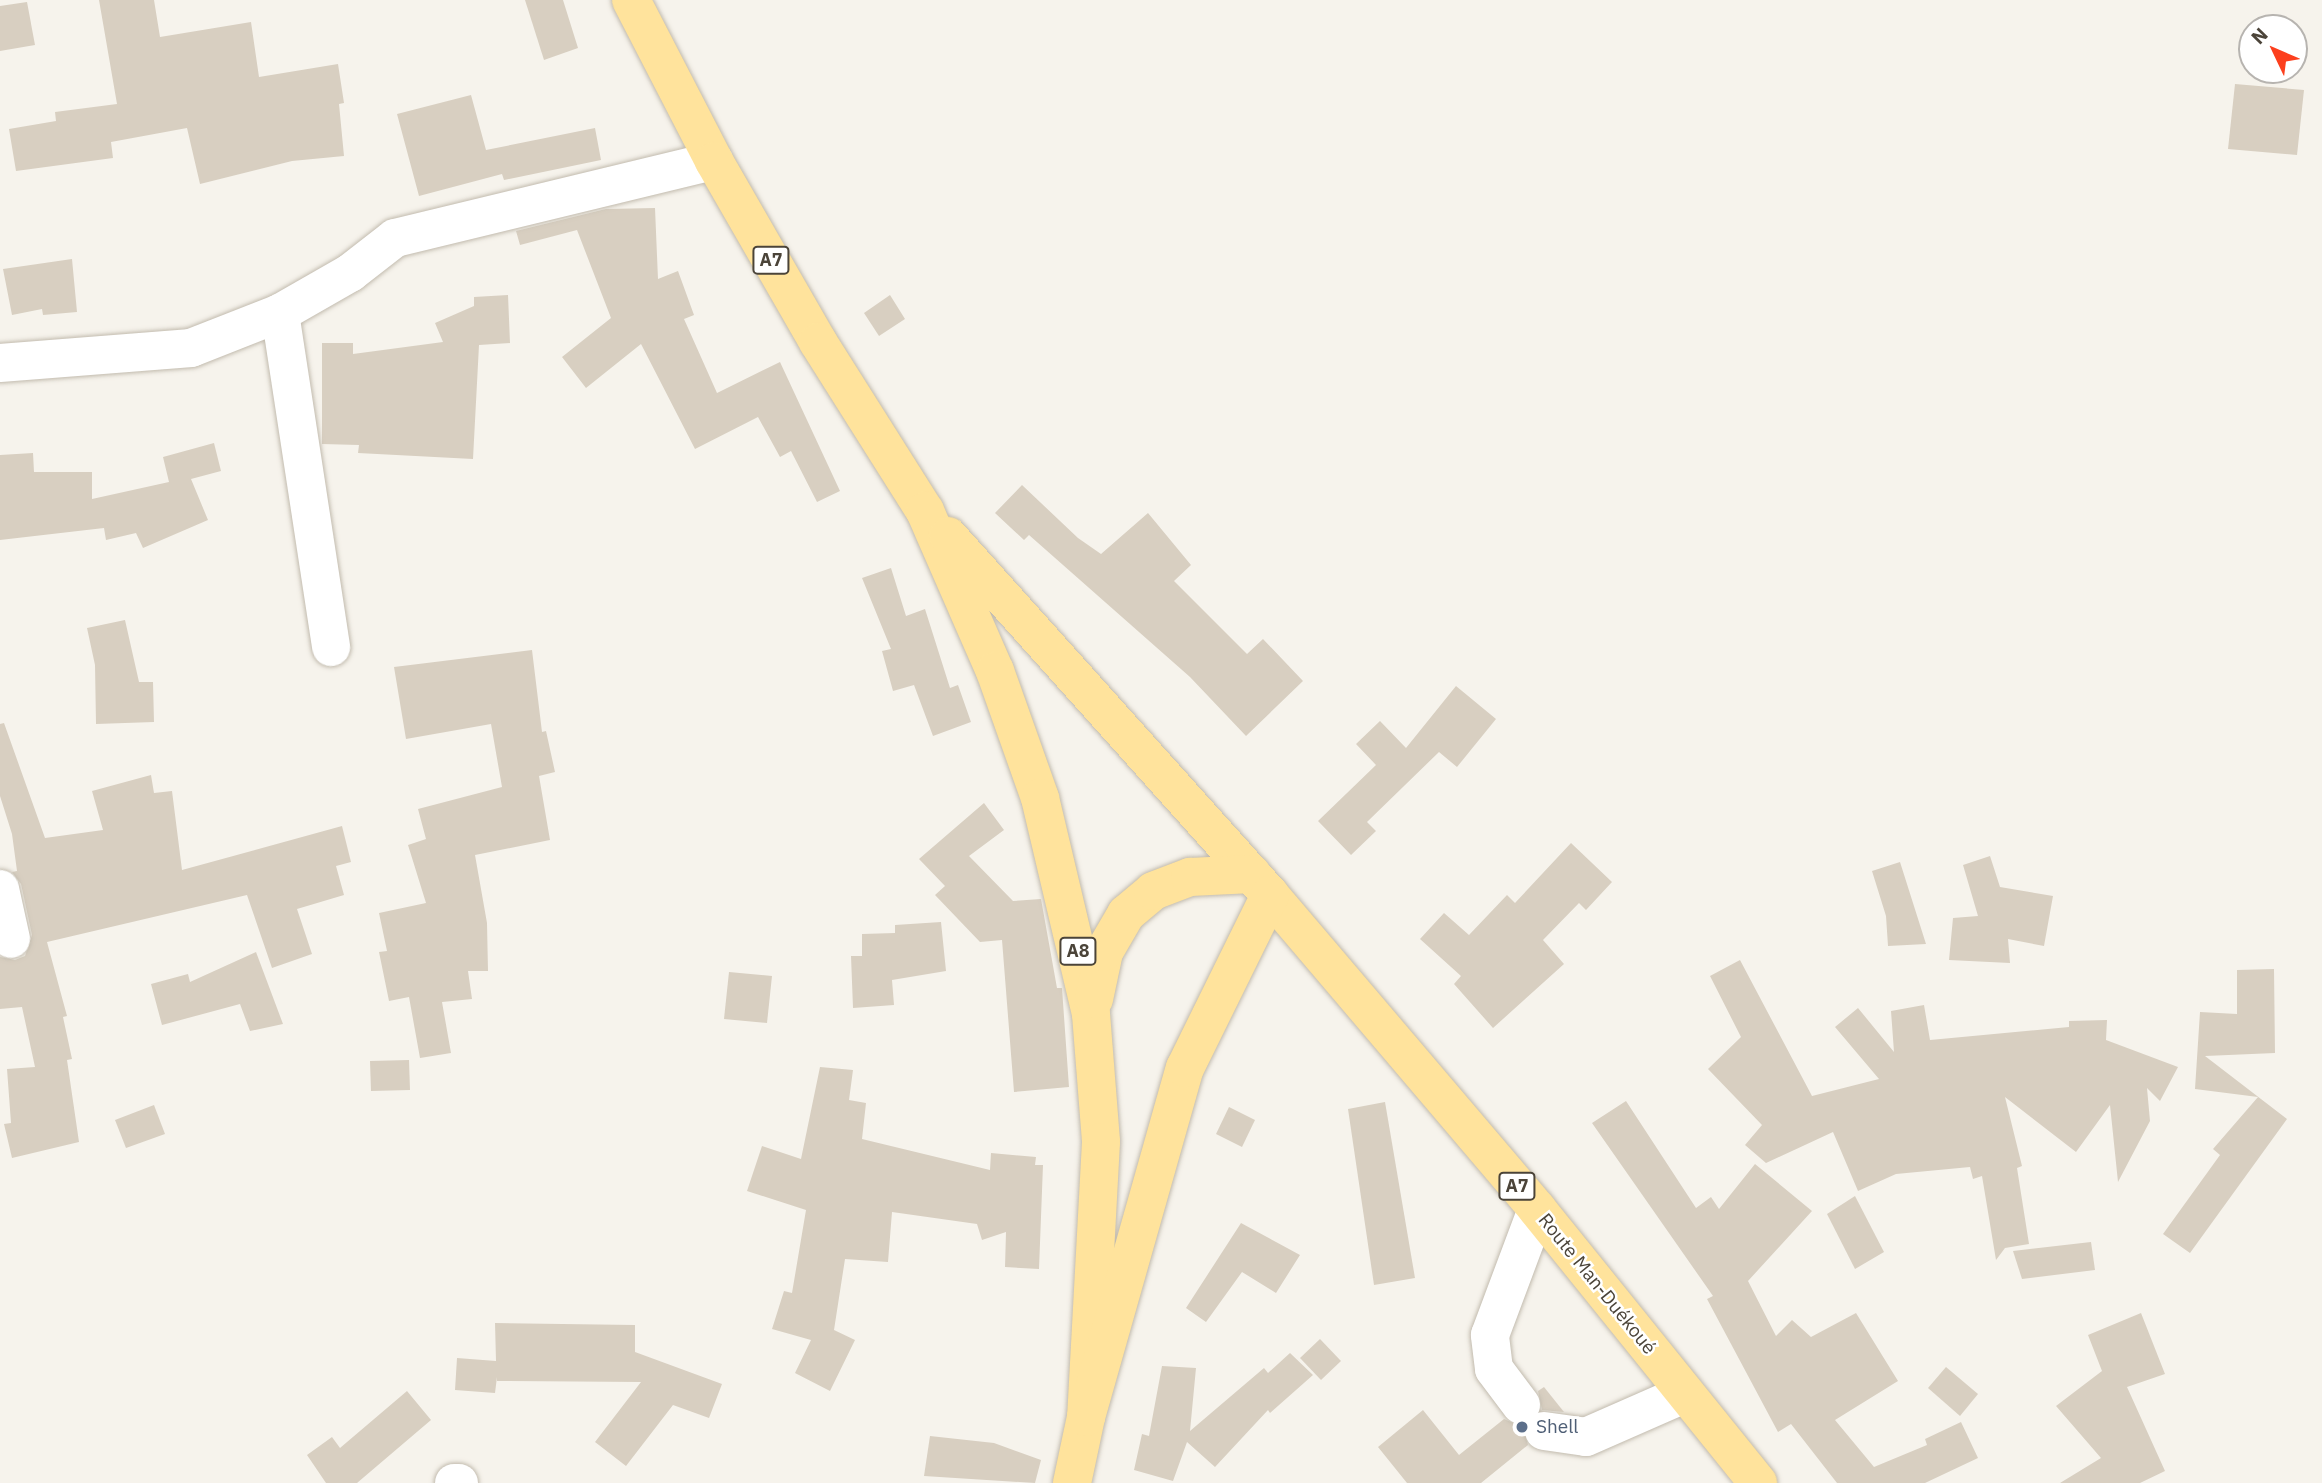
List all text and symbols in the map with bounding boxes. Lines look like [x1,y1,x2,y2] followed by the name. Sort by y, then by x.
[2238,14,2308,84] north arrow
[2246,23,2273,49] text: N
[752,246,790,274] road number: A7
[1059,936,1097,966] road number: A8
[1498,1171,1536,1200] road number: A7
[1533,1209,1661,1359] street label: Route Man-Duékoué
[1536,1416,1579,1438] place label: Shell
[1514,1419,1530,1435] marker: Shell

